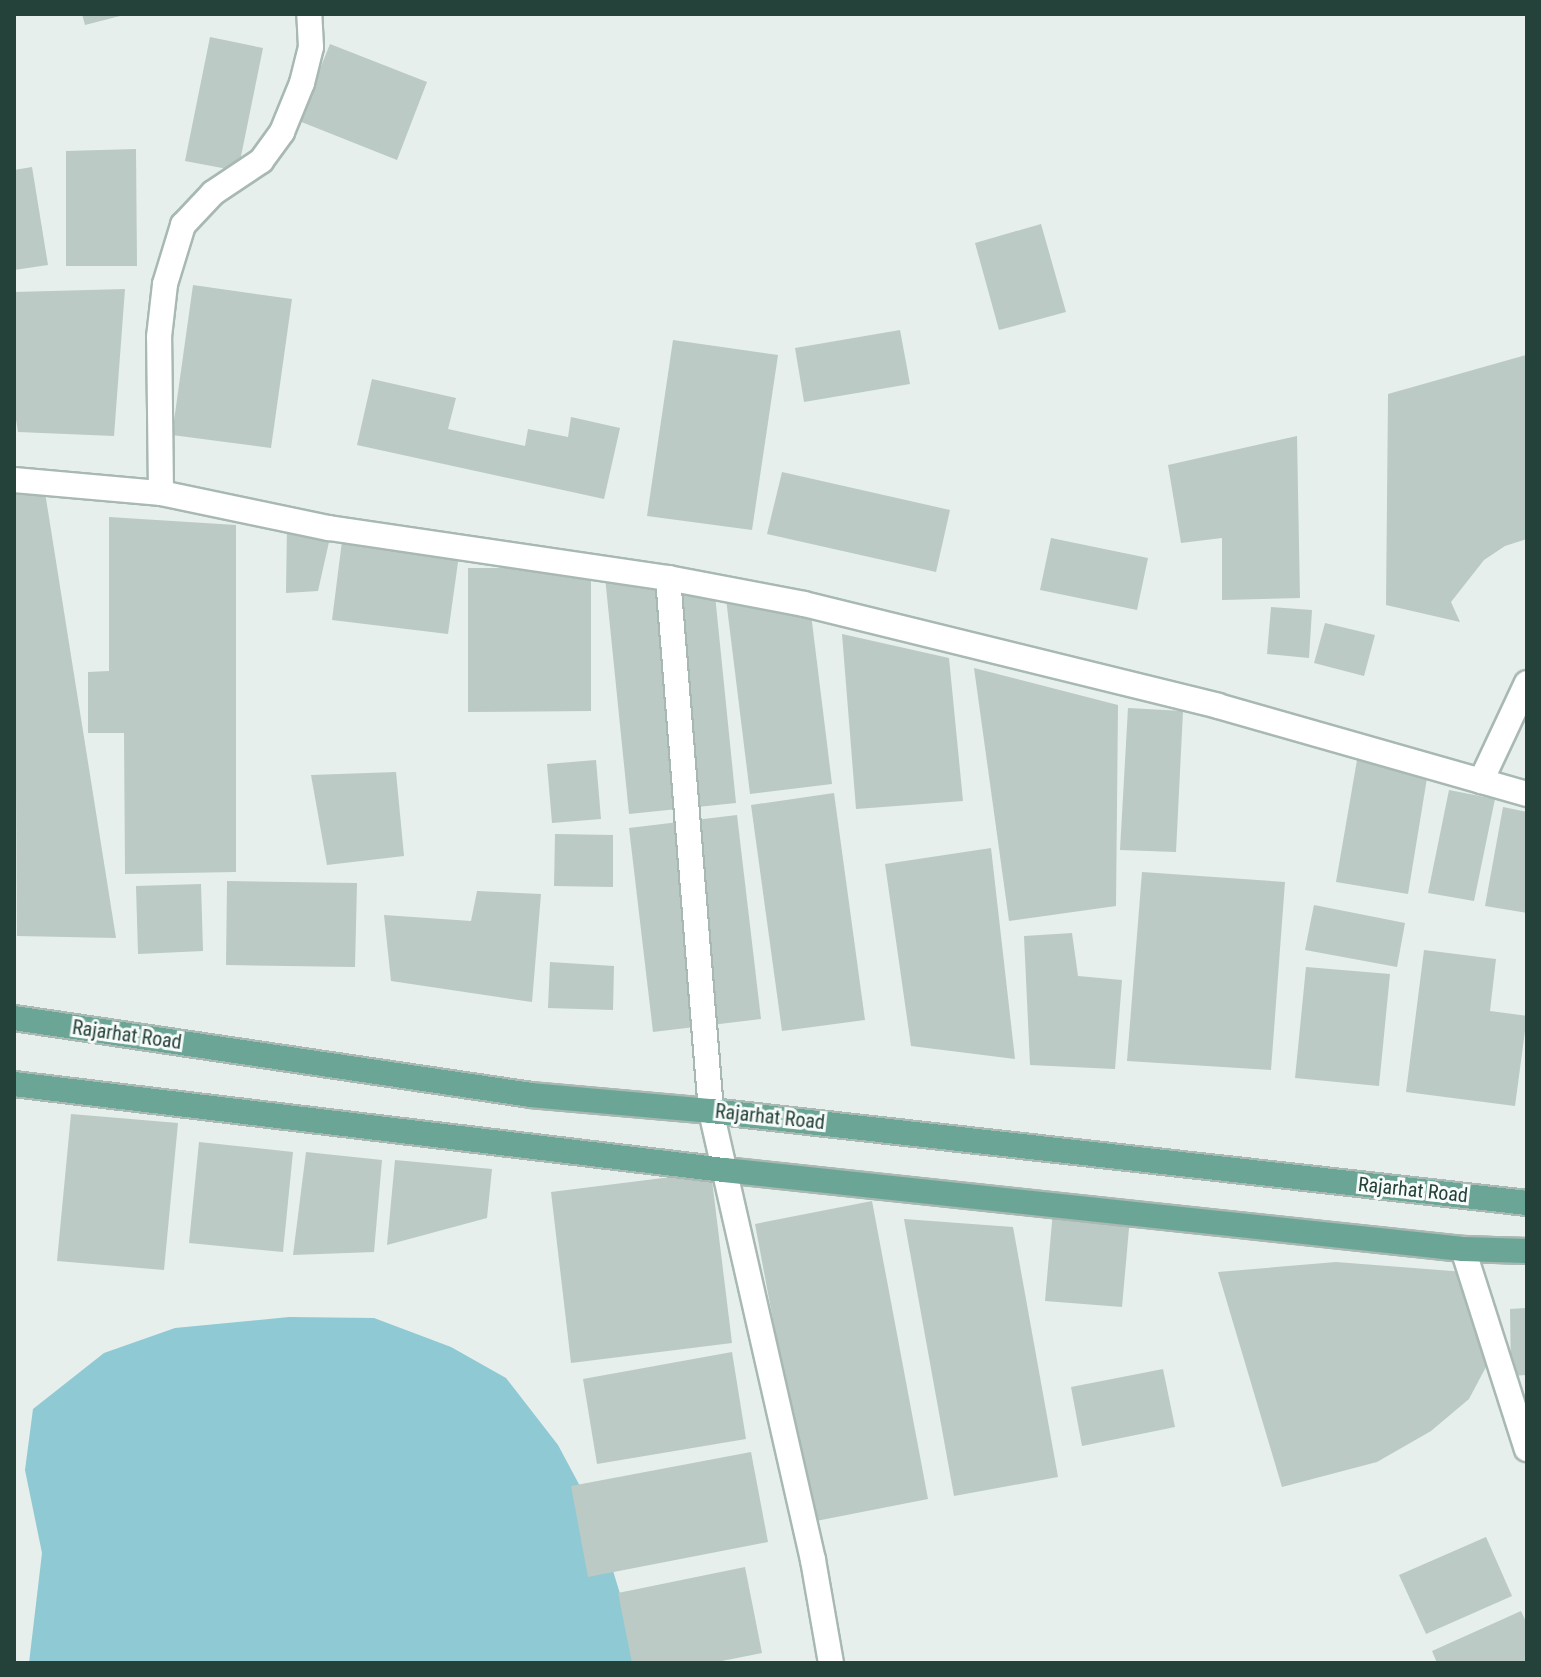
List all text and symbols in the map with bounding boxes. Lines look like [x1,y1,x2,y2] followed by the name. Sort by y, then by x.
[71,1015,183,1055] street label: Rajarhat Road
[714,1099,826,1135] street label: Rajarhat Road
[1357,1172,1469,1208] street label: Rajarhat Road

